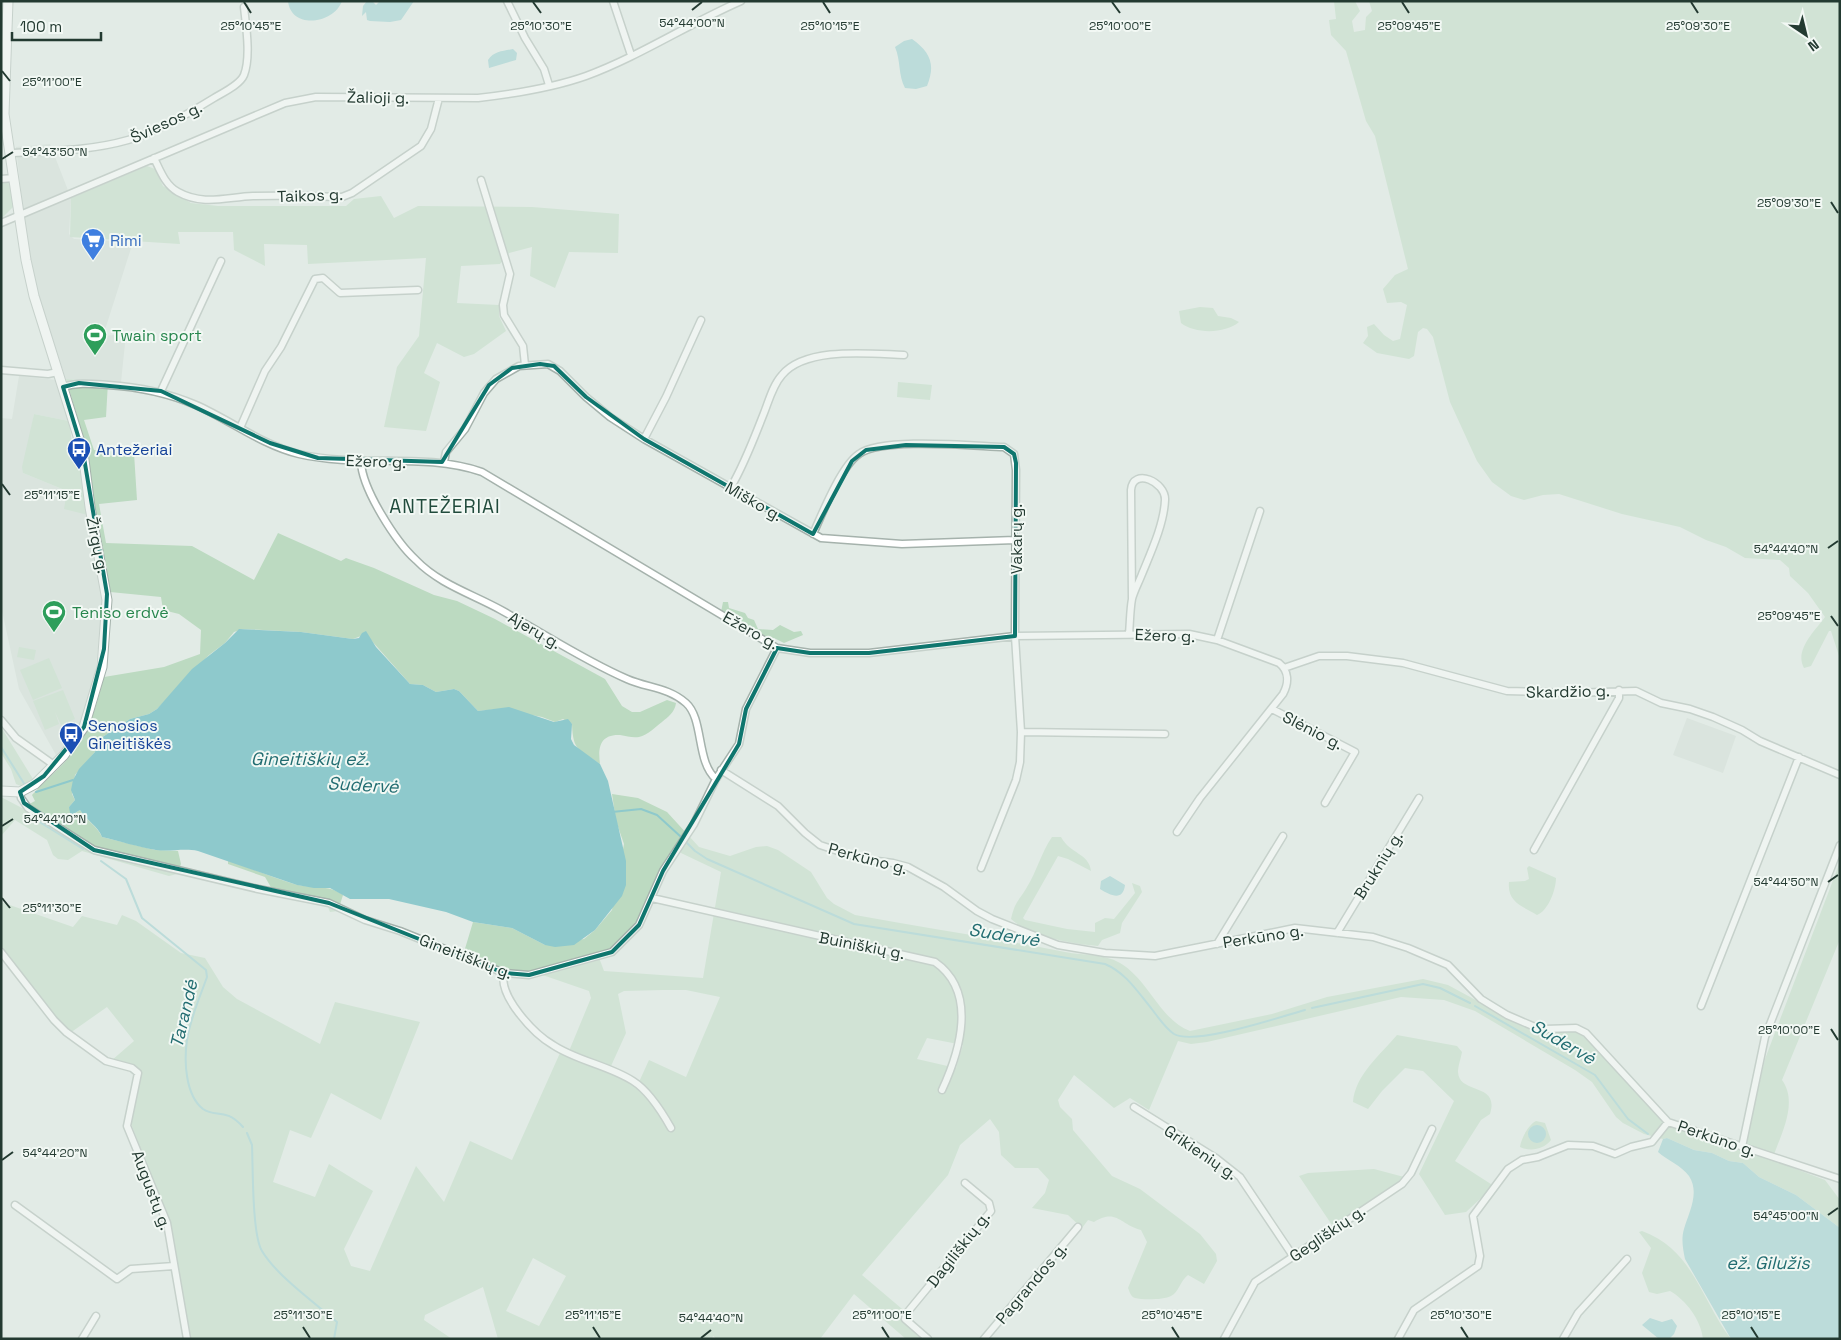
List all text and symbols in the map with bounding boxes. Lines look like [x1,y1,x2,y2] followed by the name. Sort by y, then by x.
[12,10,101,42] scale bar
[1781,10,1831,60] north arrow
[659,15,725,31] text: 54°44'00"N
[20,17,62,36] text: 100 m
[221,18,282,34] text: 25°10'45"E
[510,18,572,34] text: 25°10'30"E
[801,18,860,34] text: 25°10'15"E
[1089,18,1151,34] text: 25°10'00"E
[1377,18,1441,34] text: 25°09'45"E
[1666,18,1730,34] text: 25°09'30"E
[1804,36,1822,56] text: N
[22,74,82,90] text: 25°11'00"E
[347,86,409,109] street label: Žalioji g.
[127,97,206,148] street label: Šviesos g.
[23,144,87,160] text: 54°43'50"N
[277,184,343,207] street label: Taikos g.
[1757,195,1821,211] text: 25°09'30"E
[80,227,106,261] supermarket icon: Rimi
[110,230,142,251] place label: Rimi
[82,322,108,356] sports icon: Twain sport
[112,325,202,346] place label: Twain sport
[66,436,92,470] bus stop icon: Antežeriai
[96,439,173,460] place label: Antežeriai
[345,450,407,473] street label: Ežero g.
[721,477,786,526] street label: Miško g.
[24,487,80,503] text: 25°11'15"E
[389,494,501,519] district label: ANTEŽERIAI
[1006,504,1027,574] street label: Vakarų g.
[81,515,114,575] street label: Žirgų g.
[1754,541,1818,557] text: 54°44'40"N
[41,599,67,633] sports icon: Teniso erdvė
[72,602,169,623] place label: Teniso erdvė
[504,607,565,654] street label: Ajerų g.
[719,607,782,654] street label: Ežero g.
[1757,608,1821,624] text: 25°09'45"E
[1134,624,1196,647] street label: Ežero g.
[1526,680,1610,703] street label: Skardžio g.
[1279,706,1347,755] street label: Slėnio g.
[88,715,171,754] place label: Senosios Gineitiškės
[58,721,84,755] bus stop icon: Senosios Gineitiškės
[251,747,369,770] water label: Gineitiškių ež.
[327,771,400,798] water label: Sudervė
[24,811,86,827] text: 54°44'10"N
[1349,827,1408,903] street label: Bruknių g.
[826,838,910,879] street label: Perkūno g.
[1754,874,1818,890] text: 54°44'50"N
[23,900,82,916] text: 25°11'30"E
[967,918,1042,952] water label: Sudervė
[1221,920,1305,953] street label: Perkūno g.
[817,927,907,964] street label: Buiniškių g.
[416,929,515,984] street label: Gineitiškių g.
[164,976,203,1050] water label: Tarandė
[1527,1014,1601,1070] water label: Sudervė
[1758,1022,1820,1038] text: 25°10'00"E
[1675,1115,1759,1162] street label: Perkūno g.
[1160,1120,1242,1185] street label: Grikienių g.
[23,1145,87,1161] text: 54°44'20"N
[127,1147,176,1233] street label: Augustų g.
[1285,1200,1369,1267] street label: Gegliškių g.
[922,1207,995,1292] street label: Dagiliškių g.
[1753,1208,1819,1224] text: 54°45'00"N
[991,1238,1072,1329] street label: Pagrandos g.
[1726,1251,1810,1274] water label: ež. Gilužis
[274,1307,333,1323] text: 25°11'30"E
[565,1307,621,1323] text: 25°11'15"E
[852,1307,912,1323] text: 25°11'00"E
[1142,1307,1203,1323] text: 25°10'45"E
[1430,1307,1492,1323] text: 25°10'30"E
[1722,1307,1781,1323] text: 25°10'15"E
[679,1310,743,1326] text: 54°44'40"N

